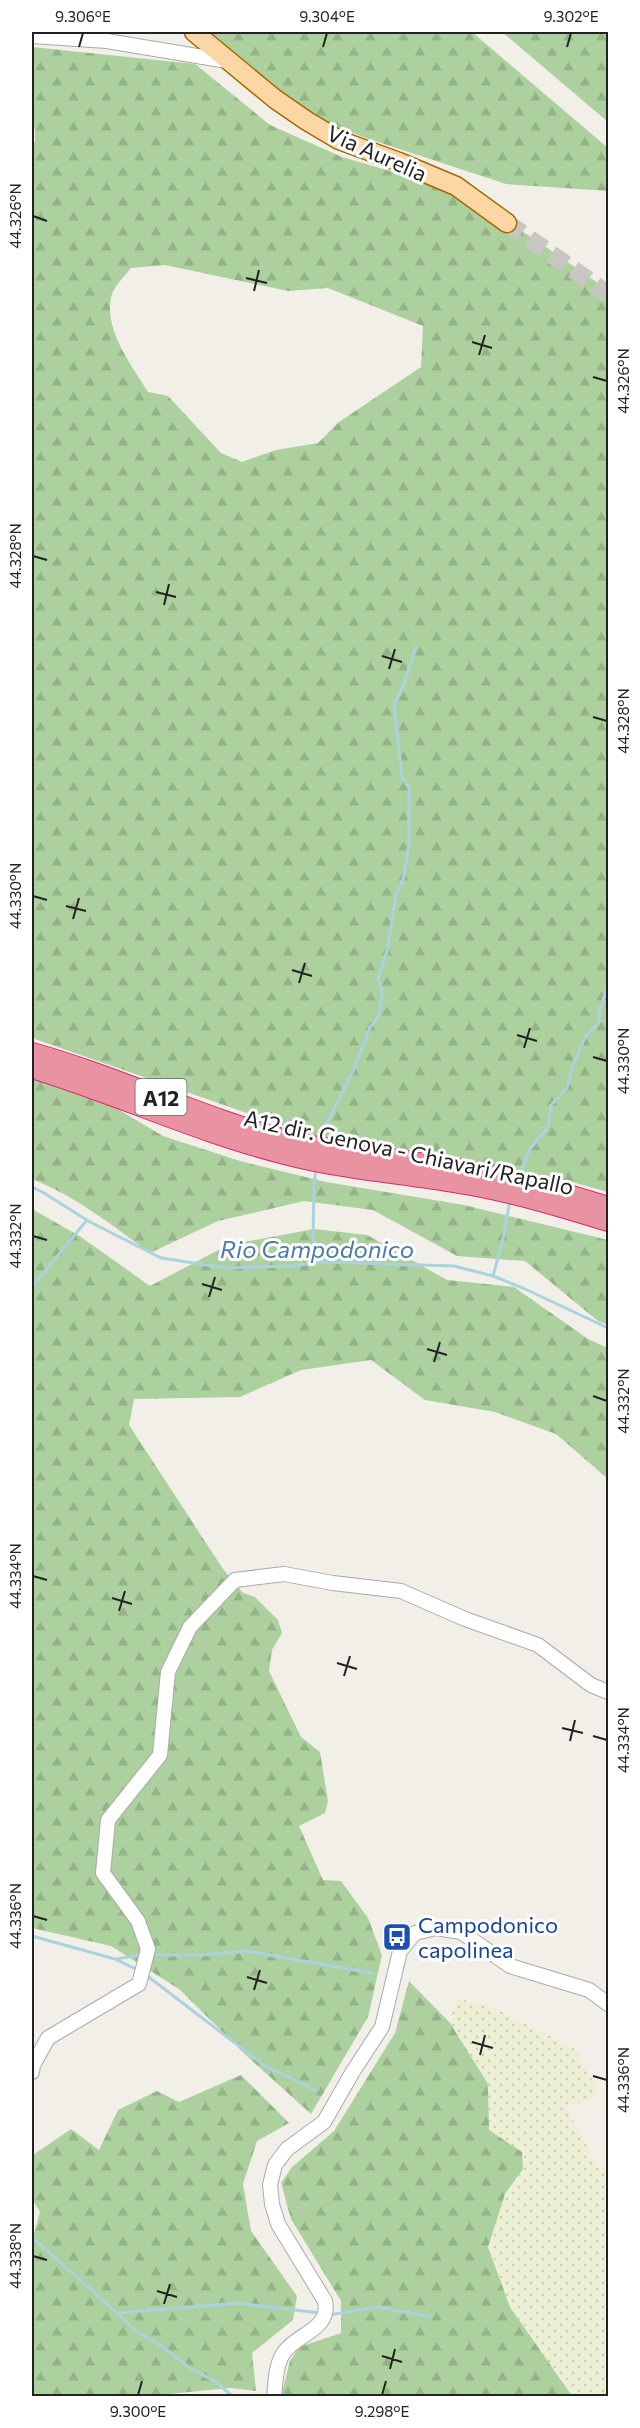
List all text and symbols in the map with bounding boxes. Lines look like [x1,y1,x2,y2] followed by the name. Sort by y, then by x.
[55,7,111,25] text: 9.306°E
[299,7,355,25] text: 9.304°E
[543,7,599,25] text: 9.302°E
[323,119,431,187] street label: Via Aurelia
[6,183,24,249] text: 44.326°N
[614,348,632,414] text: 44.326°N
[6,523,24,589] text: 44.328°N
[614,688,632,754] text: 44.328°N
[6,863,24,929] text: 44.330°N
[614,1028,632,1094] text: 44.330°N
[136,1079,186,1115] road number: A12
[242,1104,576,1200] street label: A12 dir. Genova - Chiavari/Rapallo
[6,1203,24,1269] text: 44.332°N
[220,1234,414,1263] water label: Rio Campodonico
[614,1368,632,1434] text: 44.332°N
[6,1543,24,1609] text: 44.334°N
[614,1707,632,1773] text: 44.334°N
[6,1883,24,1949] text: 44.336°N
[418,1911,558,1963] place label: Campodonico capolinea
[381,1921,413,1953] bus stop icon: Campodonico capolinea
[614,2047,632,2113] text: 44.336°N
[6,2223,24,2289] text: 44.338°N
[110,2402,166,2420] text: 9.300°E
[355,2402,409,2420] text: 9.298°E

